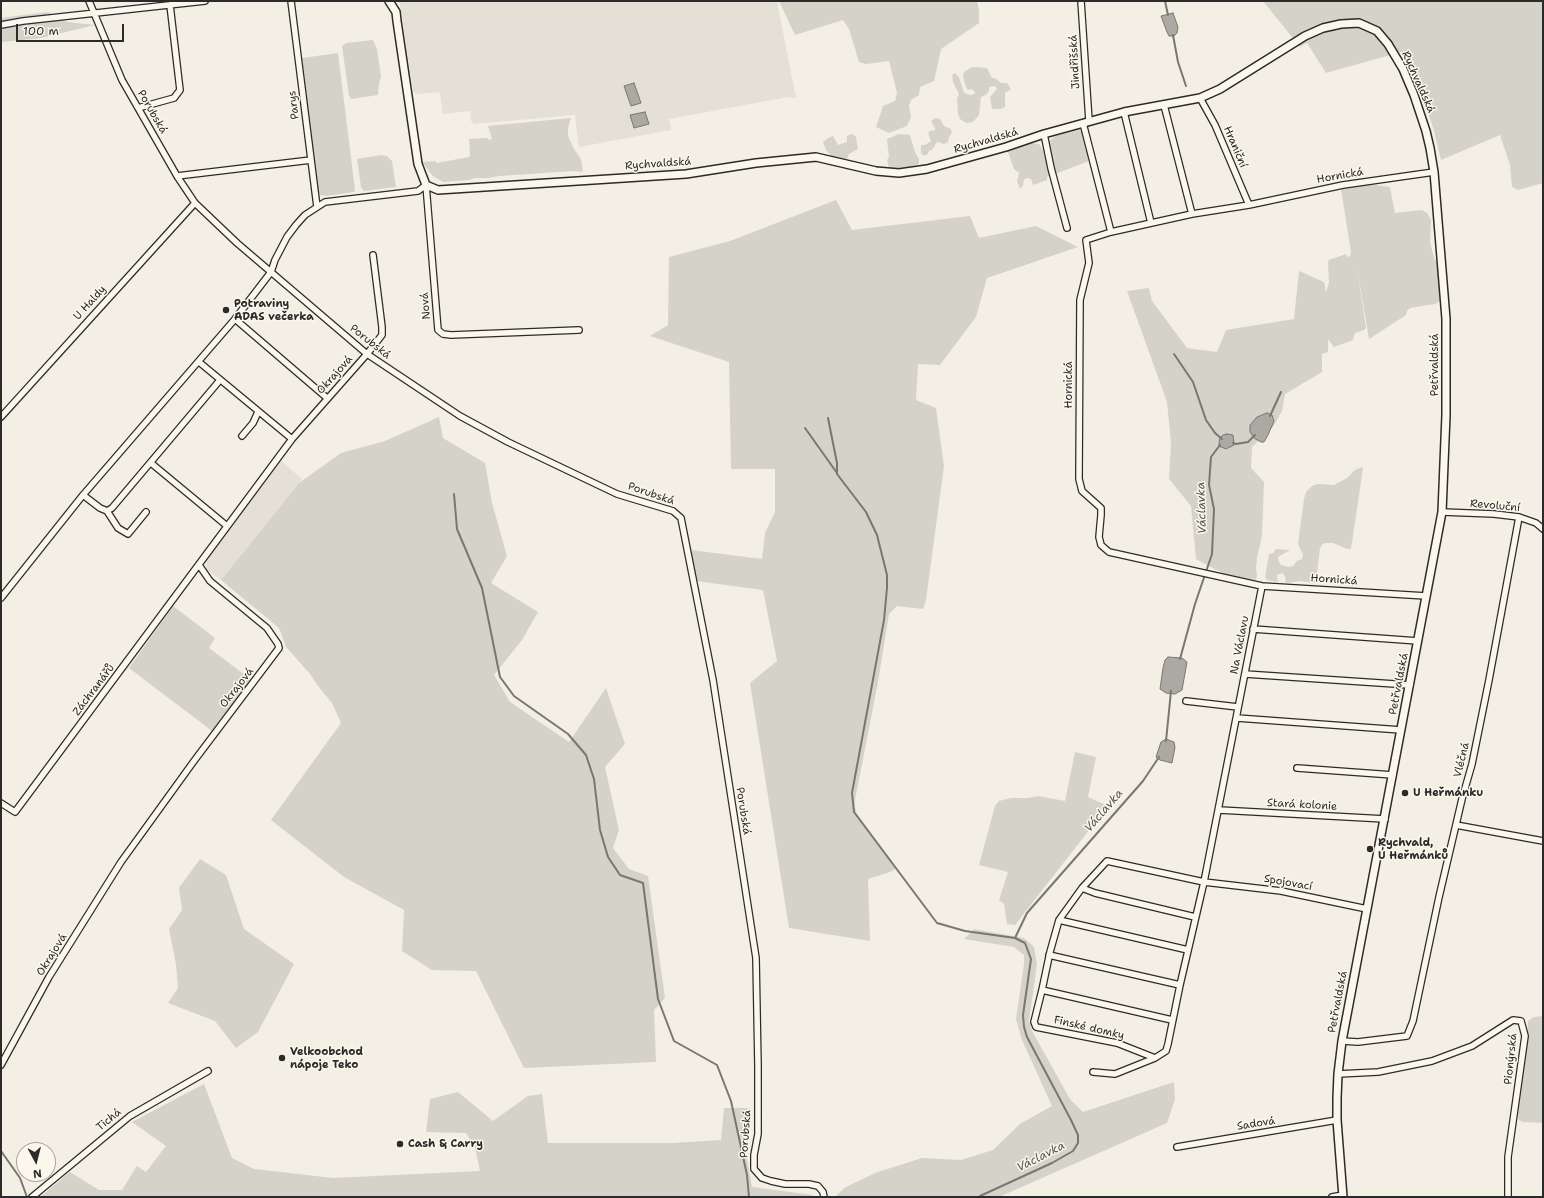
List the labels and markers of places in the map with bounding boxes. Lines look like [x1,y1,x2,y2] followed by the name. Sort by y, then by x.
[234,297,314,323] place label: Potraviny ADAS večerka
[221,305,231,315] marker: Potraviny ADAS večerka
[1413,786,1483,800] place label: U Heřmánku
[1400,788,1410,798] marker: U Heřmánku
[1378,836,1448,862] place label: Rychvald, U Heřmánků
[1365,844,1375,854] marker: Rychvald, U Heřmánků
[290,1045,363,1071] place label: Velkoobchod nápoje Teko
[277,1053,287,1063] marker: Velkoobchod nápoje Teko
[408,1137,483,1151] place label: Cash & Carry
[395,1139,405,1149] marker: Cash & Carry

